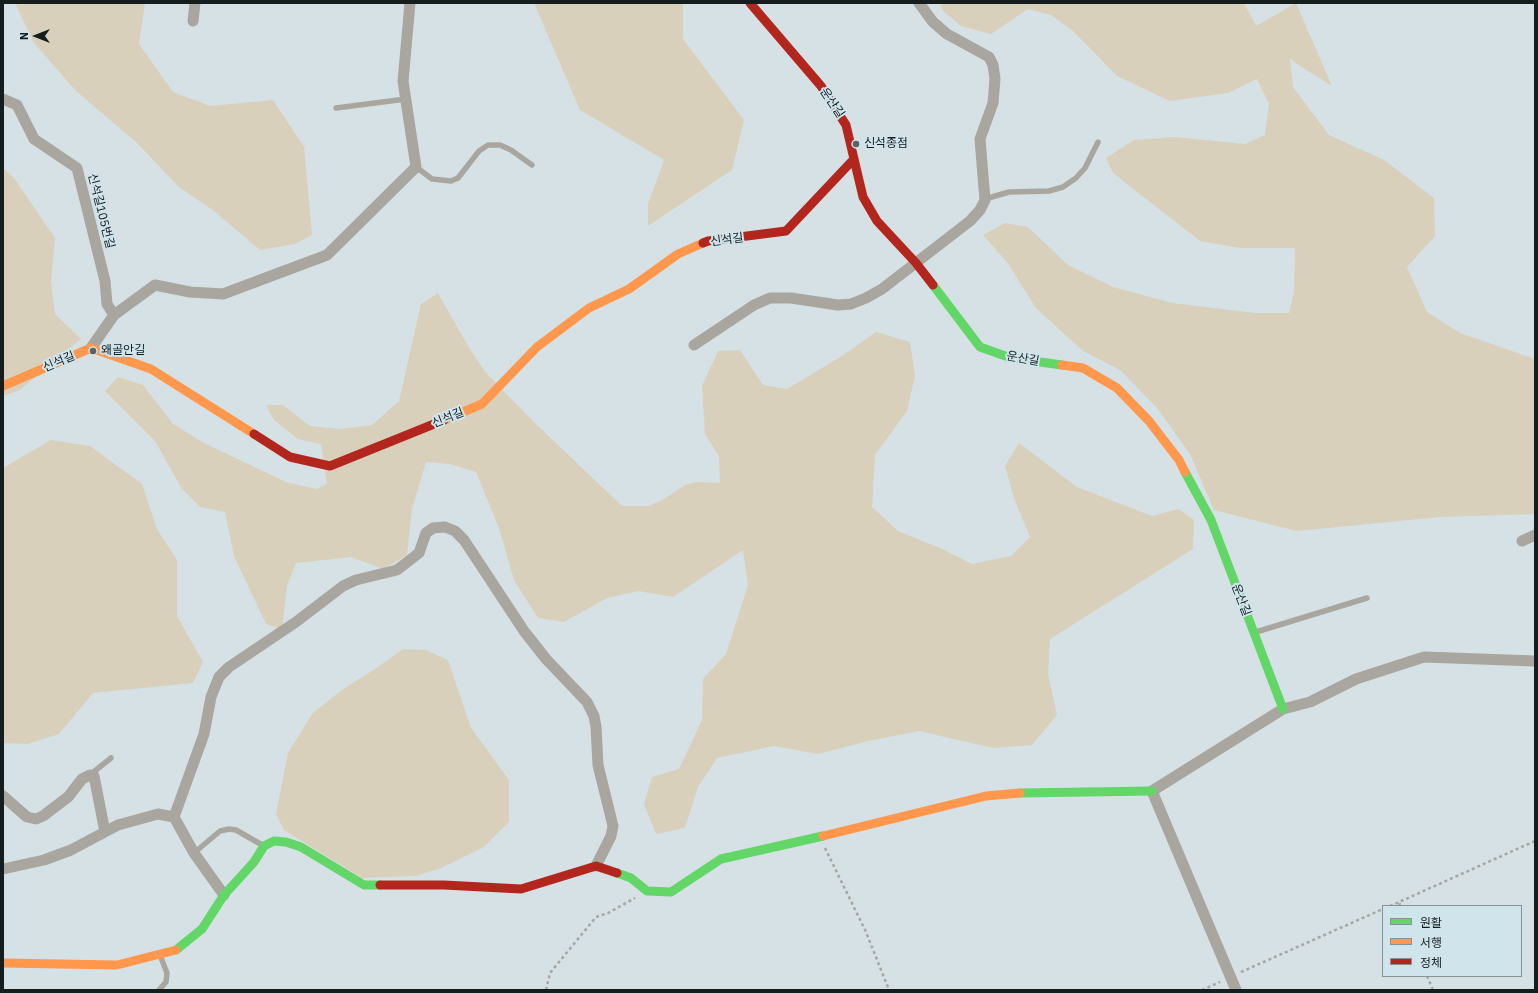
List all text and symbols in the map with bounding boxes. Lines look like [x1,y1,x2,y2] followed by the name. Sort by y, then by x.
[16,16,56,56] north arrow
[17,32,31,40] text: N
[817,85,847,121] street label: 운산길
[864,137,908,151] place label: 신석종점
[851,139,861,149] marker: 신석종점
[85,172,117,250] street label: 신석길105번길
[710,231,744,249] street label: 신석길
[101,344,145,358] place label: 왜골안길
[88,346,98,356] marker: 왜골안길
[41,349,77,375] street label: 신석길
[1005,349,1041,369] street label: 운산길
[430,405,466,431] street label: 신석길
[1228,582,1254,618] street label: 운산길
[1382,905,1522,977] legend
[1420,915,1442,930] text: 원활
[1420,935,1442,950] text: 서행
[1420,955,1442,970] text: 정체

